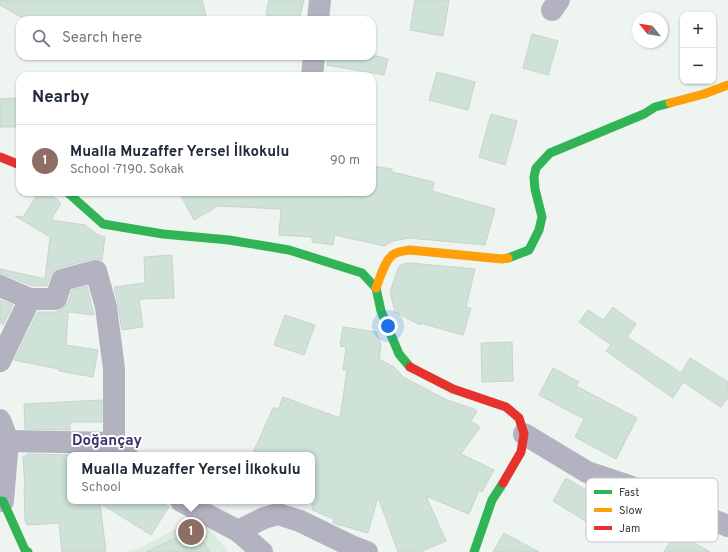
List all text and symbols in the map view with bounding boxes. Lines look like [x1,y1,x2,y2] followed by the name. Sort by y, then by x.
[632,12,668,48] north arrow
[680,12,716,84] map controls
[680,12,716,48] button: +
[16,16,376,60] search box
[30,27,52,49] icon: search
[62,29,142,48] text: Search here
[680,48,716,84] button: −
[32,87,89,109] text: Nearby
[70,143,289,162] text: Mualla Muzaffer Yersel İlkokulu
[42,153,48,169] text: 1
[330,153,360,169] text: 90 m
[70,162,184,178] text: School · 7190. Sokak
[378,316,398,336] your location
[72,432,142,451] district label: Doğançay
[67,452,315,504] popup
[81,461,301,480] text: Mualla Muzaffer Yersel İlkokulu
[586,478,718,542] legend
[81,480,121,496] text: School
[619,486,639,500] text: Fast
[619,504,642,518] text: Slow
[178,517,204,547] pin: 1
[619,522,640,536] text: Jam

